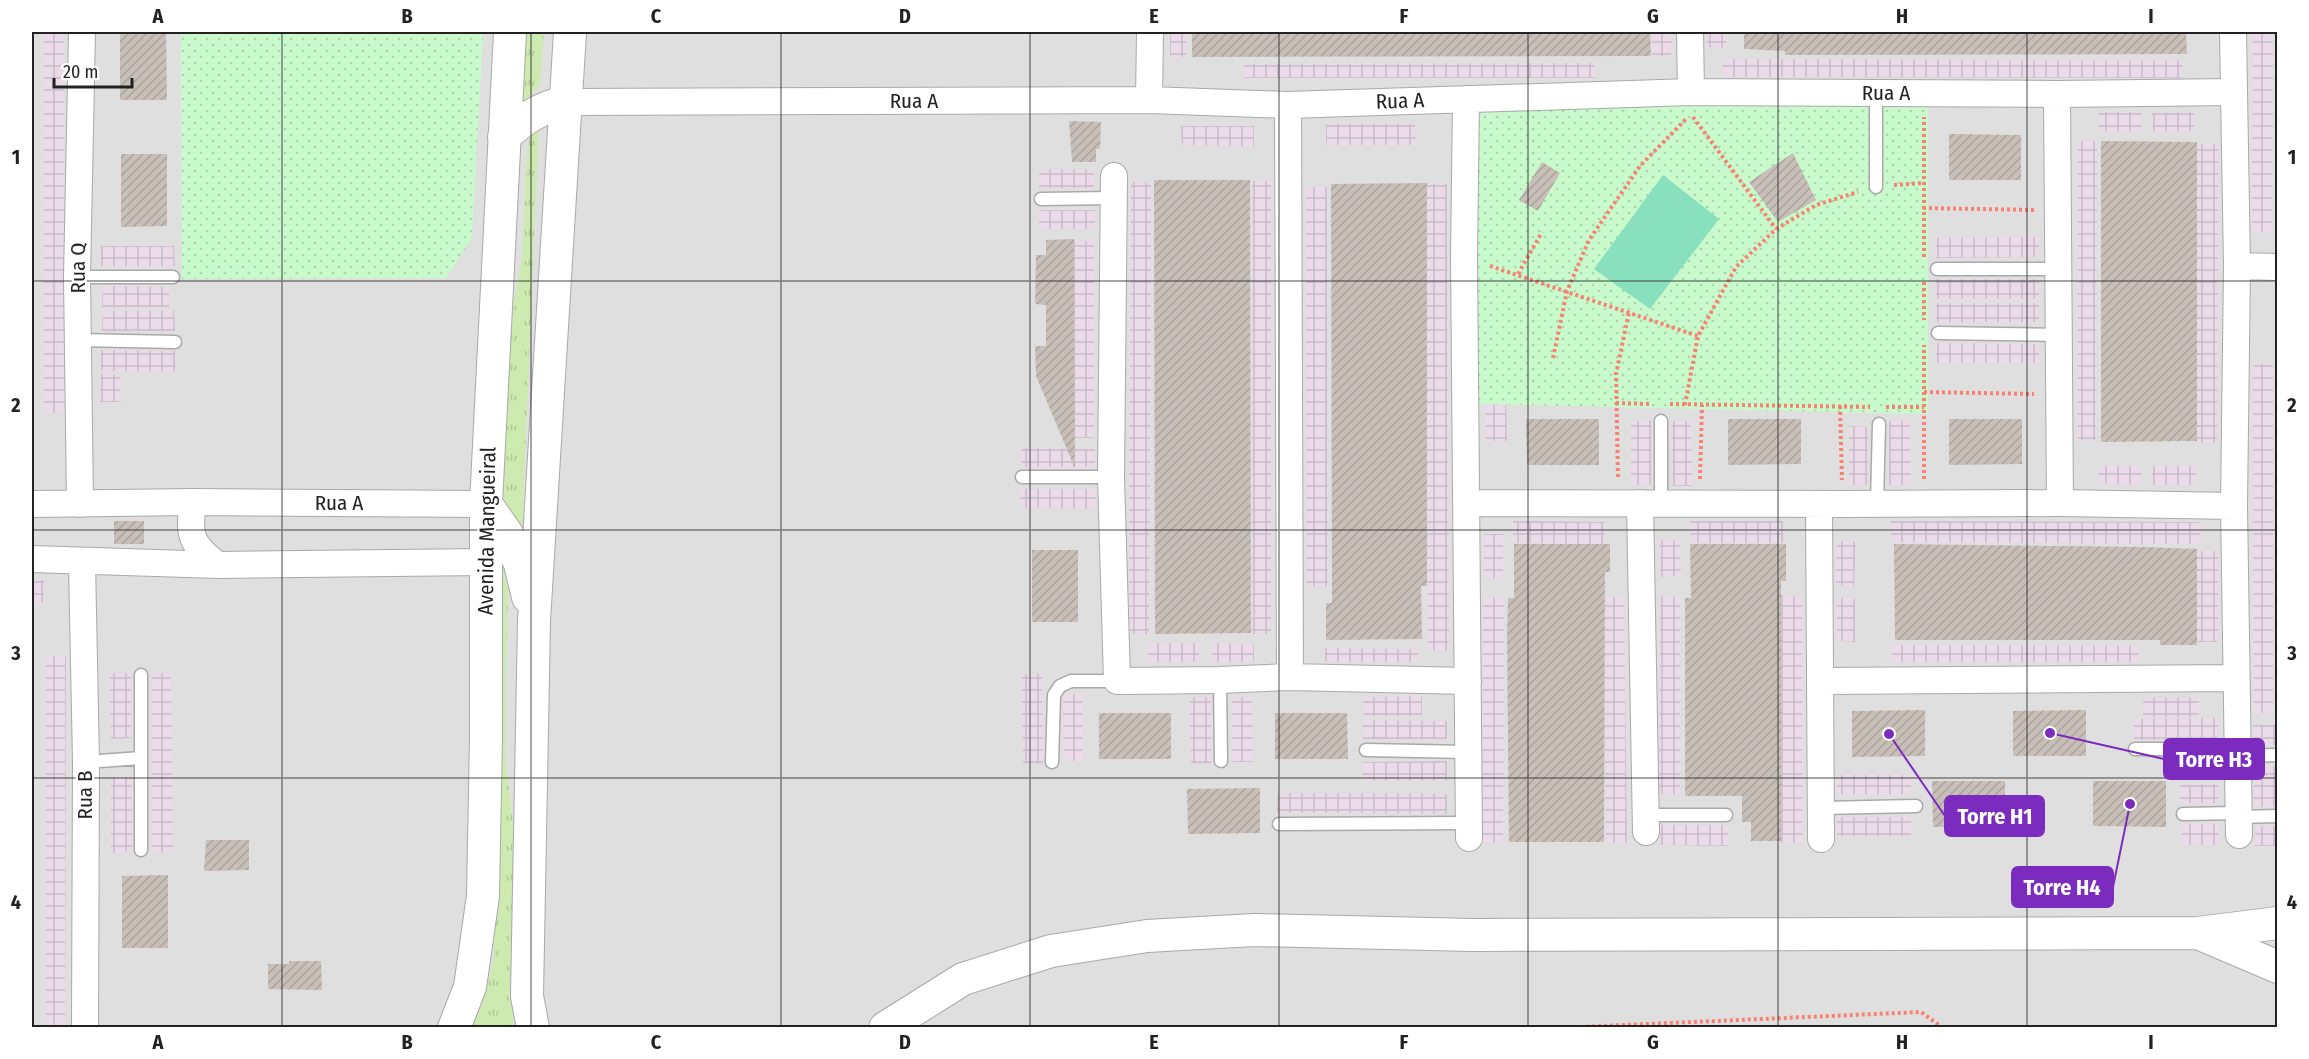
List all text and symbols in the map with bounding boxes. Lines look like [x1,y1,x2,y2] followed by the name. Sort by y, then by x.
[152,4,165,28] text: A
[401,4,413,28] text: B
[651,4,662,28] text: C
[899,4,911,28] text: D
[1149,4,1159,28] text: E
[1400,4,1409,28] text: F
[1647,4,1659,28] text: G
[1896,4,1908,28] text: H
[2148,4,2154,28] text: I
[54,51,132,89] scale bar
[63,61,98,83] text: 20 m
[1862,80,1910,106] street label: Rua A
[1375,87,1425,115] street label: Rua A
[890,88,938,114] street label: Rua A
[12,145,20,169] text: 1
[2288,145,2296,169] text: 1
[65,243,91,293] street label: Rua Q
[10,393,21,417] text: 2
[2286,393,2297,417] text: 2
[473,446,501,615] street label: Avenida Mangueiral
[315,490,363,516] street label: Rua A
[10,641,21,665] text: 3
[2286,641,2297,665] text: 3
[2164,739,2264,779] callout: Torre H3
[2176,746,2252,773] text: Torre H3
[72,770,98,820] street label: Rua B
[1945,796,2044,836] callout: Torre H1
[1957,803,2033,830] text: Torre H1
[2012,867,2113,907] callout: Torre H4
[2023,874,2101,901] text: Torre H4
[11,890,21,914] text: 4
[2287,890,2297,914] text: 4
[152,1030,165,1054] text: A
[401,1030,413,1054] text: B
[651,1030,662,1054] text: C
[899,1030,911,1054] text: D
[1149,1030,1159,1054] text: E
[1400,1030,1409,1054] text: F
[1647,1030,1659,1054] text: G
[1896,1030,1908,1054] text: H
[2148,1030,2154,1054] text: I

